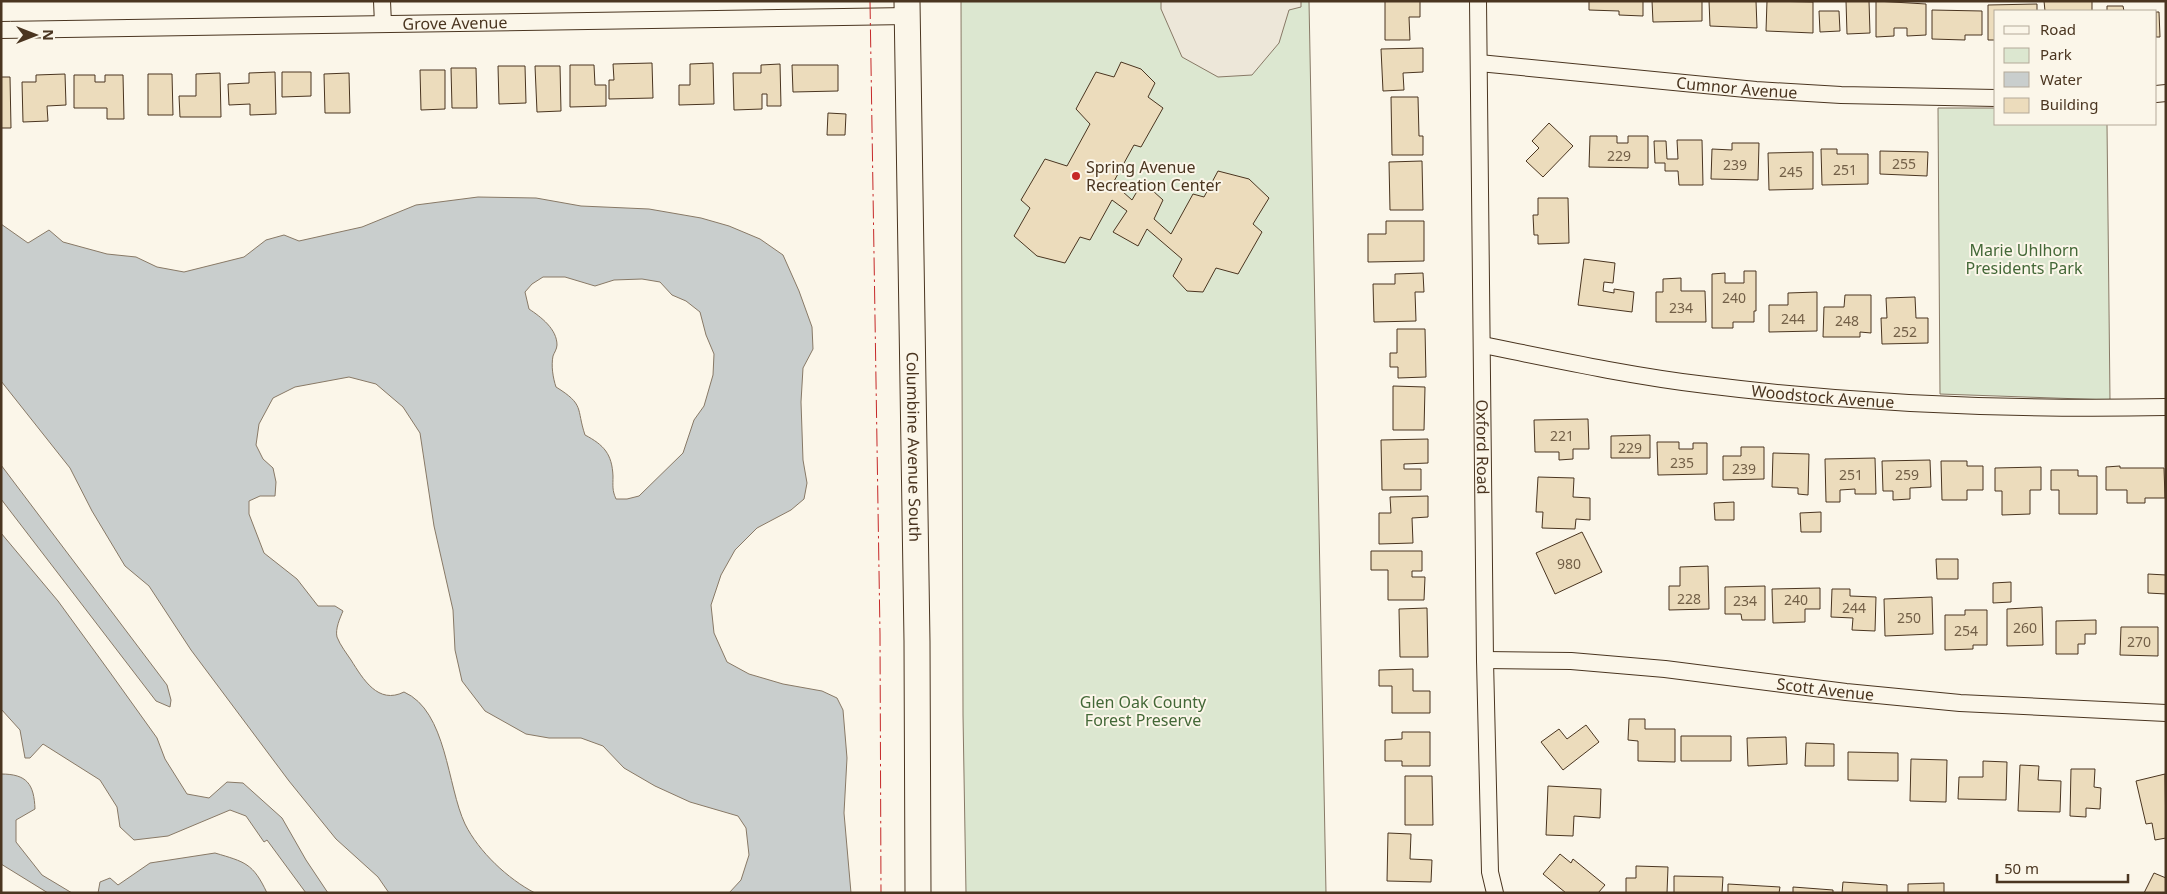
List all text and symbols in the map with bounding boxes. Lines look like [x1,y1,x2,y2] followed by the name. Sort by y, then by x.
[10,10,60,60] north arrow
[1994,10,2157,125] legend
[402,11,508,35] street label: Grove Avenue
[2040,19,2076,39] text: Road
[39,29,58,41] text: N
[2040,44,2072,64] text: Park
[2040,69,2082,89] text: Water
[1675,71,1798,103] street label: Cumnor Avenue
[2040,94,2098,114] text: Building
[1607,146,1631,165] house number: 229
[1892,154,1916,173] house number: 255
[1723,155,1747,174] house number: 239
[1086,156,1221,196] place label: Spring Avenue Recreation Center
[1833,160,1857,179] house number: 251
[1779,162,1803,181] house number: 245
[1070,170,1082,182] marker: Spring Avenue Recreation Center
[1966,239,2083,279] park label: Marie Uhlhorn Presidents Park
[1722,288,1746,307] house number: 240
[1669,298,1693,317] house number: 234
[1781,309,1805,328] house number: 244
[1835,311,1859,330] house number: 248
[1893,322,1917,341] house number: 252
[901,352,926,542] street label: Columbine Avenue South
[1750,379,1895,413] street label: Woodstock Avenue
[1471,399,1494,495] street label: Oxford Road
[1550,426,1574,445] house number: 221
[1618,438,1642,457] house number: 229
[1670,453,1694,472] house number: 235
[1732,459,1756,478] house number: 239
[1839,465,1863,484] house number: 251
[1895,465,1919,484] house number: 259
[1557,554,1581,573] house number: 980
[1677,589,1701,608] house number: 228
[1784,590,1808,609] house number: 240
[1733,591,1757,610] house number: 234
[1842,598,1866,617] house number: 244
[1897,608,1921,627] house number: 250
[2013,618,2037,637] house number: 260
[1954,621,1978,640] house number: 254
[2127,632,2151,651] house number: 270
[1775,672,1875,706] street label: Scott Avenue
[1080,691,1207,731] park label: Glen Oak County Forest Preserve
[1997,852,2128,884] scale bar
[2004,858,2039,878] text: 50 m

